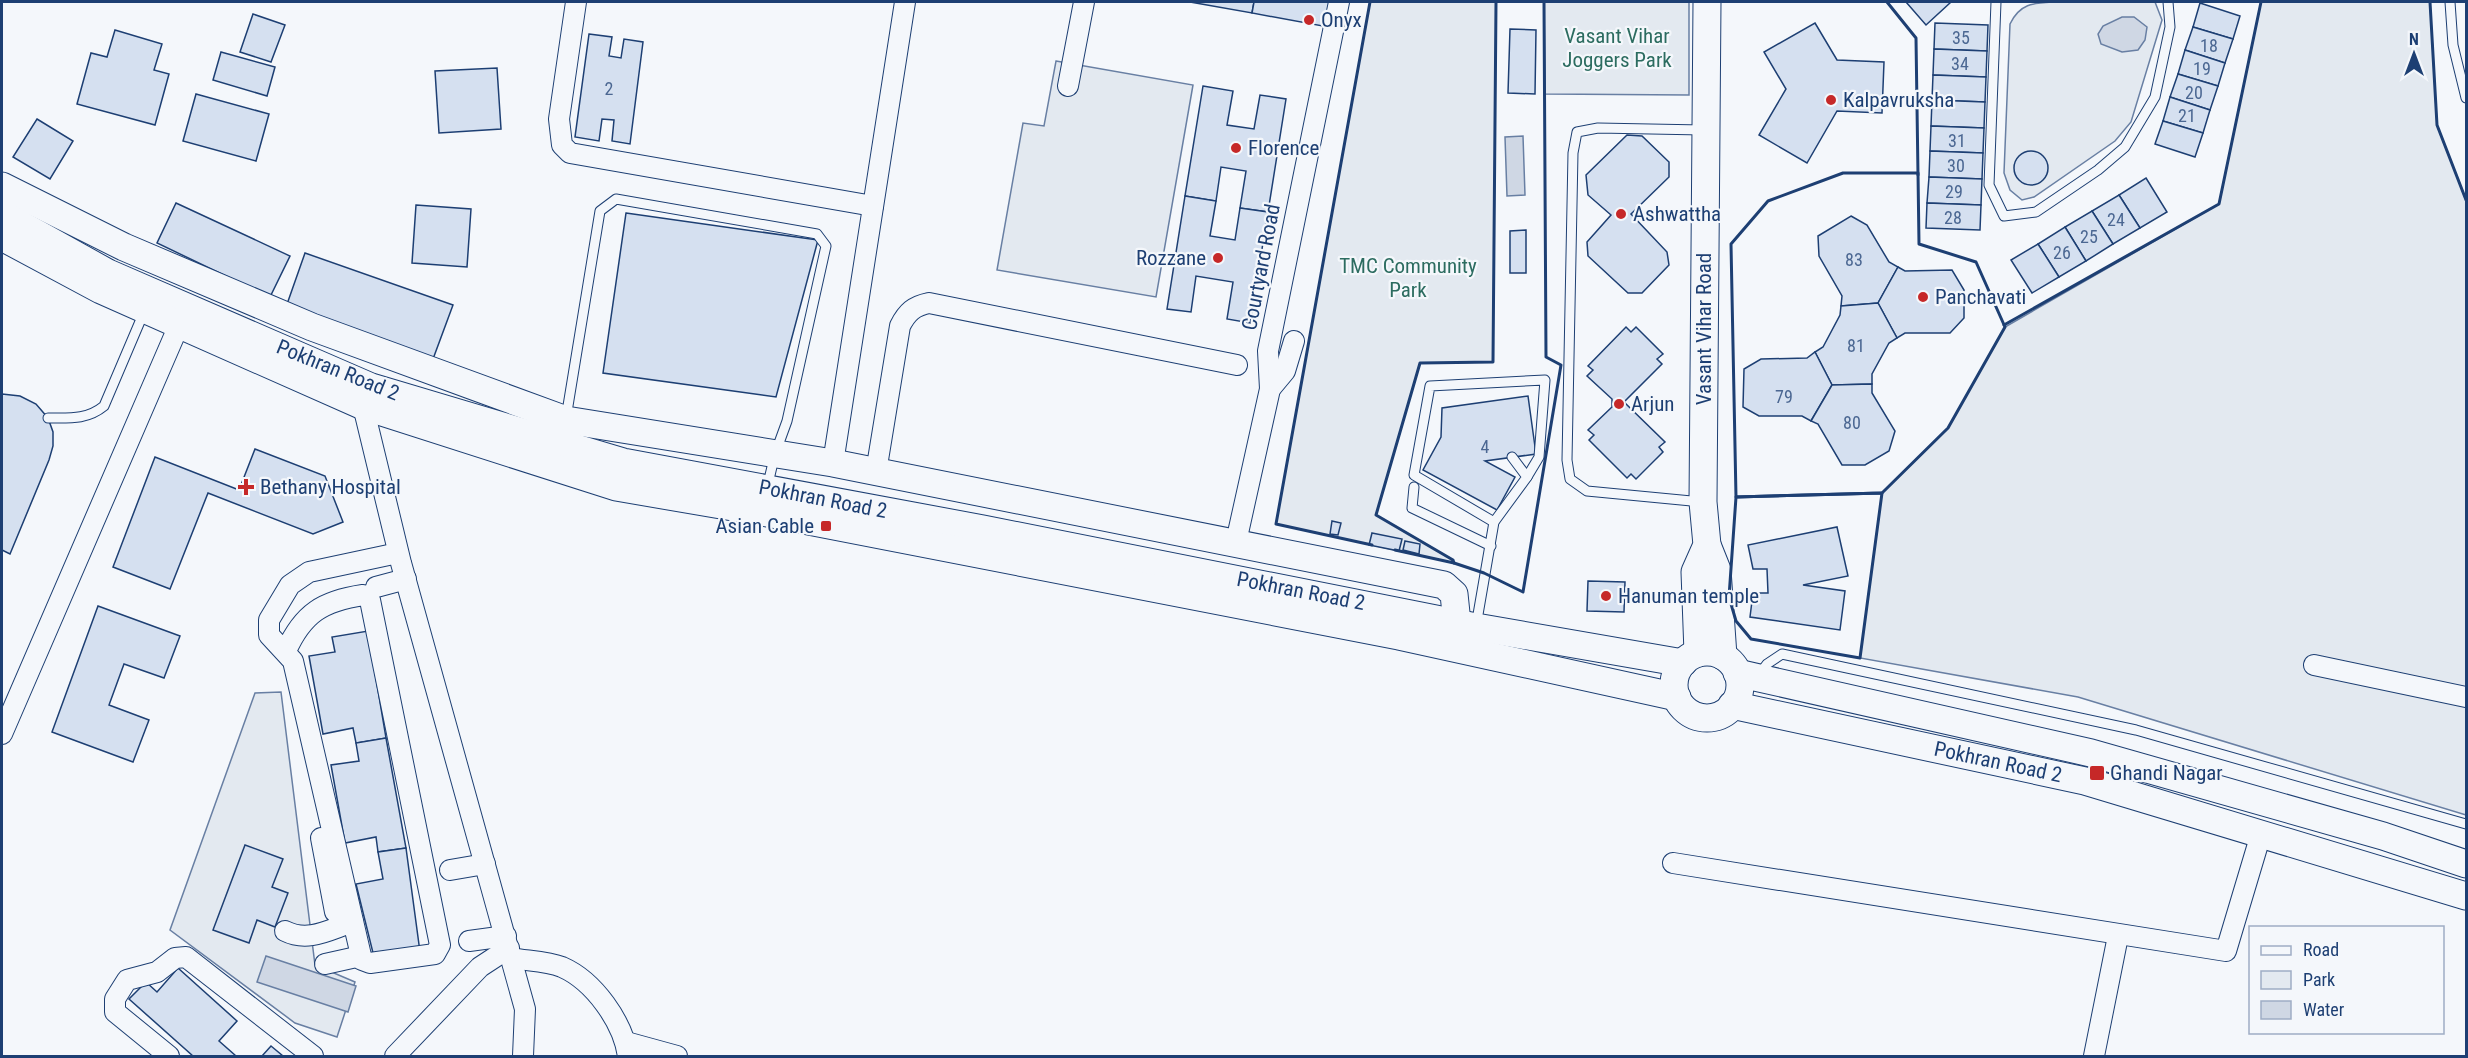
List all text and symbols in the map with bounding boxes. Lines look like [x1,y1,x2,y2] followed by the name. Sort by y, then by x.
[1321,8,1362,32] place label: Onyx
[1302,13,1316,27] marker: Onyx
[1562,24,1672,72] park label: Vasant Vihar Joggers Park
[2384,24,2444,84] north arrow
[1952,27,1970,48] house number: 35
[2409,30,2419,49] text: N
[2200,35,2218,56] house number: 18
[1951,53,1969,74] house number: 34
[2193,58,2211,79] house number: 19
[605,78,614,99] house number: 2
[2185,82,2203,103] house number: 20
[1843,88,1954,112] place label: Kalpavruksha
[1824,93,1838,107] marker: Kalpavruksha
[2178,105,2196,126] house number: 21
[1948,130,1966,151] house number: 31
[1248,136,1319,160] place label: Florence
[1229,141,1243,155] marker: Florence
[1947,155,1965,176] house number: 30
[1945,181,1963,202] house number: 29
[1237,202,1285,332] street label: Courtyard Road
[1633,202,1721,226] place label: Ashwattha
[1614,207,1628,221] marker: Ashwattha
[1944,207,1962,228] house number: 28
[2107,209,2125,230] house number: 24
[2080,226,2098,247] house number: 25
[2053,242,2071,263] house number: 26
[1136,246,1206,270] place label: Rozzane
[1845,249,1863,270] house number: 83
[1211,251,1225,265] marker: Rozzane
[1692,253,1716,405] street label: Vasant Vihar Road
[1339,254,1477,302] park label: TMC Community Park
[1935,285,2026,309] place label: Panchavati
[1916,290,1930,304] marker: Panchavati
[273,335,403,405] street label: Pokhran Road 2
[1847,335,1865,356] house number: 81
[1775,386,1793,407] house number: 79
[1631,392,1675,416] place label: Arjun
[1612,397,1626,411] marker: Arjun
[1843,412,1861,433] house number: 80
[1481,436,1490,457] house number: 4
[260,475,401,499] place label: Bethany Hospital
[757,475,889,523] street label: Pokhran Road 2
[237,478,255,496] marker: Bethany Hospital
[715,514,814,538] place label: Asian Cable
[819,519,833,533] marker: Asian Cable
[1235,567,1367,615] street label: Pokhran Road 2
[1618,584,1759,608] place label: Hanuman temple
[1599,589,1613,603] marker: Hanuman temple
[1932,737,2064,787] street label: Pokhran Road 2
[2110,761,2223,785] place label: Ghandi Nagar
[2088,764,2106,782] marker: Ghandi Nagar
[2249,926,2444,1034] legend
[2303,939,2339,960] text: Road
[2303,969,2335,990] text: Park
[2303,999,2345,1020] text: Water

